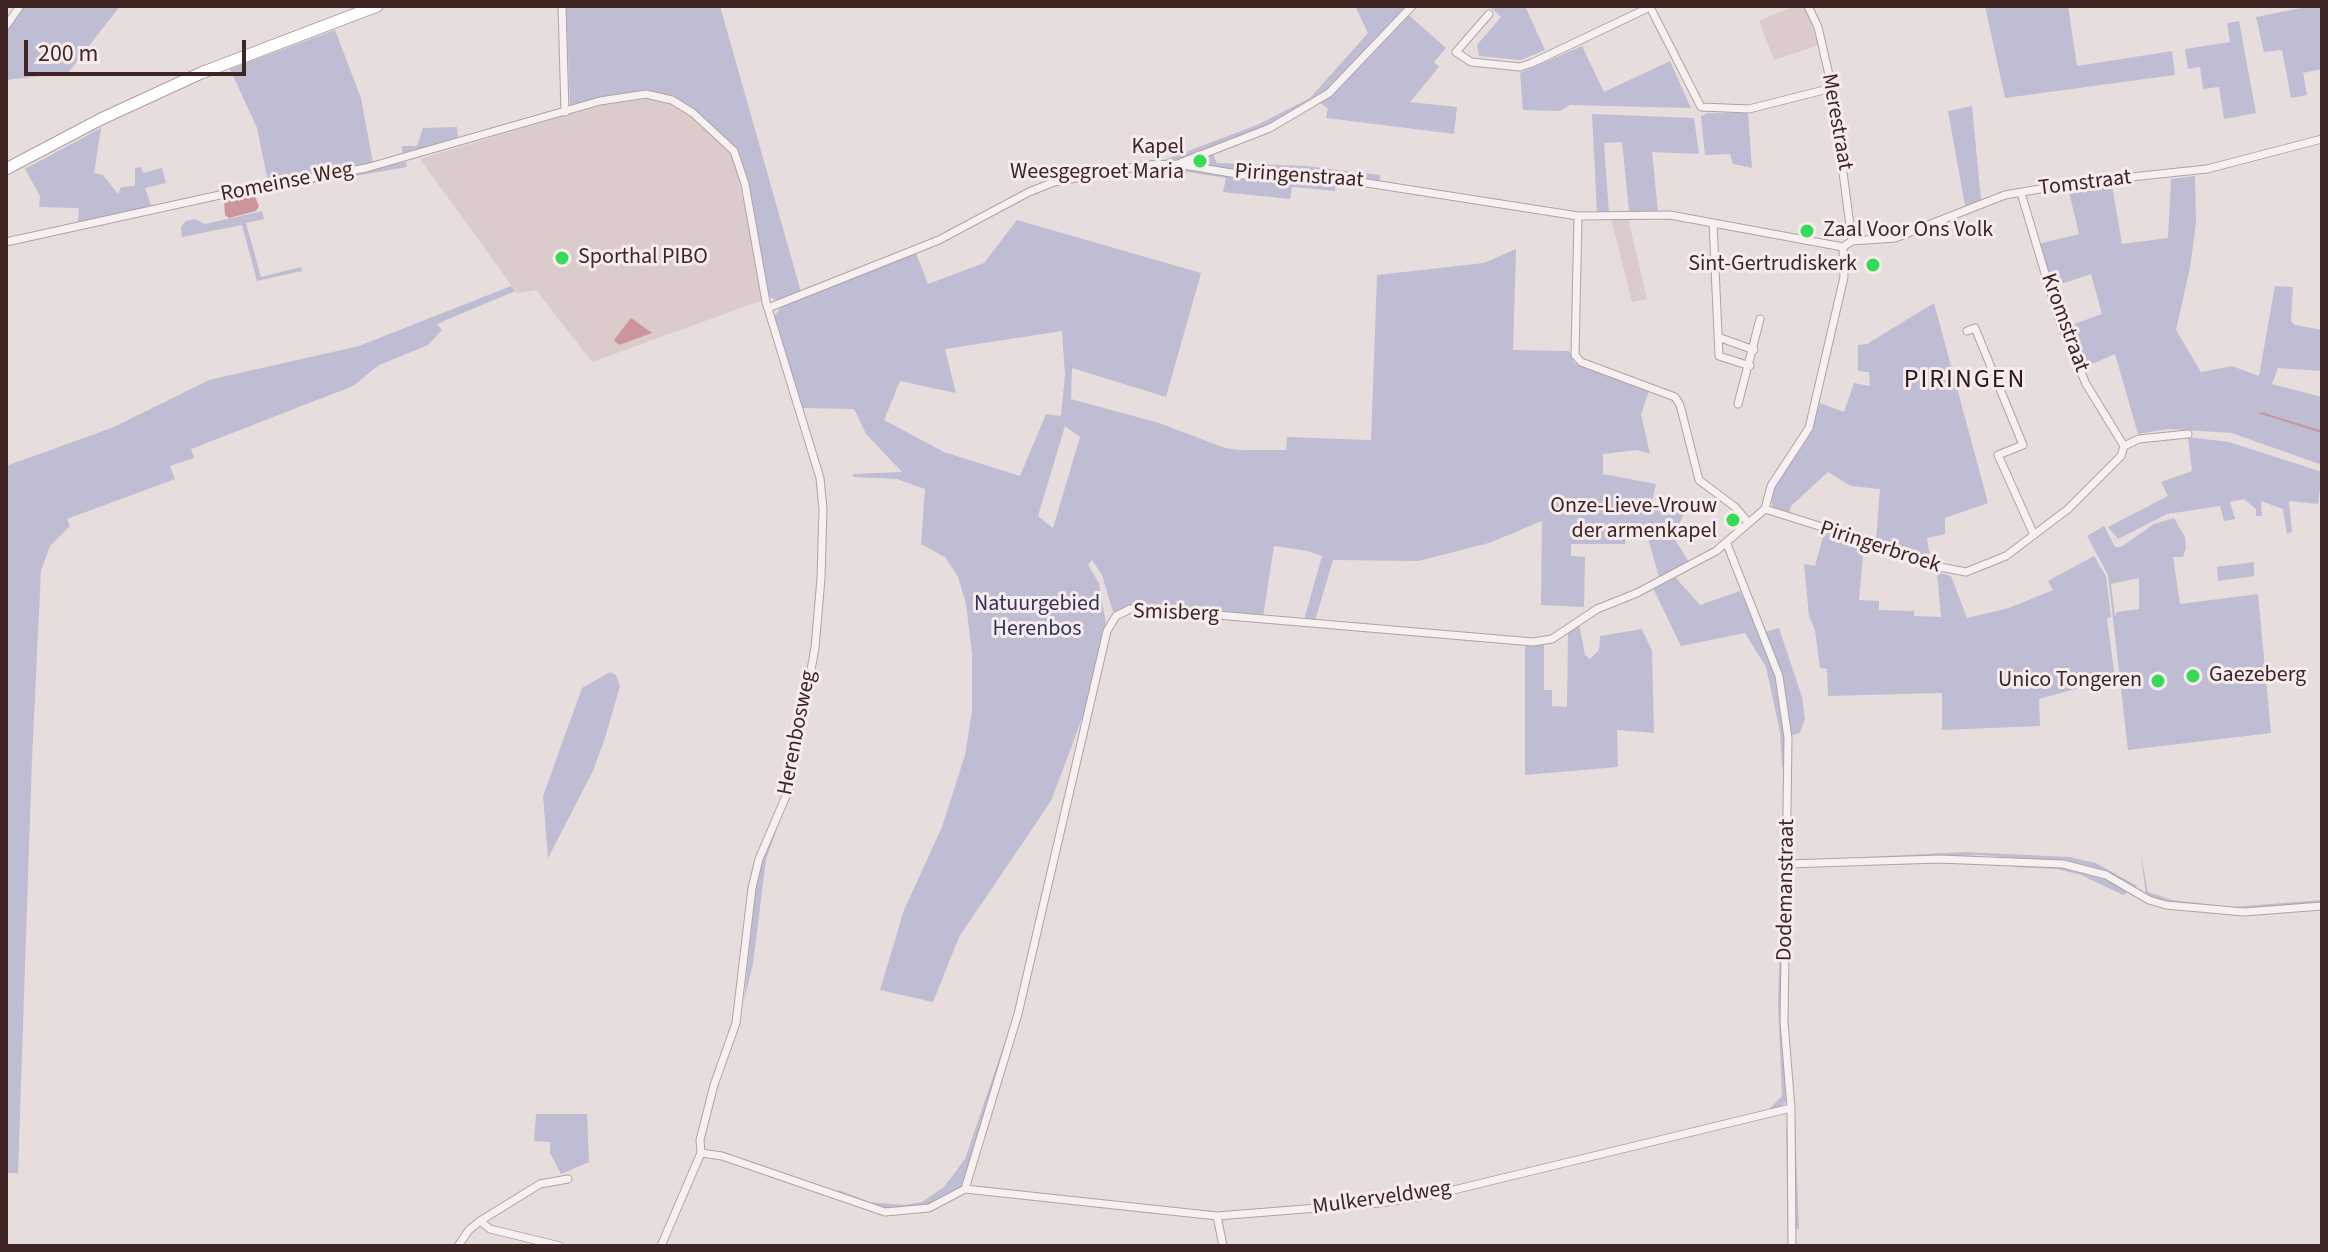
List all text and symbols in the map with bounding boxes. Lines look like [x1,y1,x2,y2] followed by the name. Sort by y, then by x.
[28,24,250,74] scale bar
[38,36,98,71] text: 200 m
[1815,72,1857,172] street label: Merestraat
[1010,135,1184,186] place label: Kapel Weesgegroet Maria
[1191,152,1209,170] marker: Kapel Weesgegroet Maria
[219,157,355,209] street label: Romeinse Weg
[1234,159,1364,195] street label: Piringenstraat
[2037,165,2133,203] street label: Tomstraat
[1823,218,1993,244] place label: Zaal Voor Ons Volk
[1798,222,1816,240] marker: Zaal Voor Ons Volk
[578,245,708,271] place label: Sporthal PIBO
[553,249,571,267] marker: Sporthal PIBO
[1688,252,1857,278] place label: Sint-Gertrudiskerk
[1864,256,1882,274] marker: Sint-Gertrudiskerk
[2034,270,2094,376] street label: Kromstraat
[1904,365,2026,397] district label: PIRINGEN
[1550,494,1717,546] place label: Onze-Lieve-Vrouw der armenkapel
[1724,511,1742,529] marker: Onze-Lieve-Vrouw der armenkapel
[1816,516,1944,580] street label: Piringerbroek
[974,592,1100,644] park label: Natuurgebied Herenbos
[1132,599,1220,629] street label: Smisberg
[2209,663,2306,689] place label: Gaezeberg
[2184,667,2202,685] marker: Gaezeberg
[773,668,823,798] street label: Herenbosweg
[1998,668,2142,694] place label: Unico Tongeren
[2149,672,2167,690] marker: Unico Tongeren
[1773,818,1801,962] street label: Dodemanstraat
[1311,1176,1453,1222] street label: Mulkerveldweg

